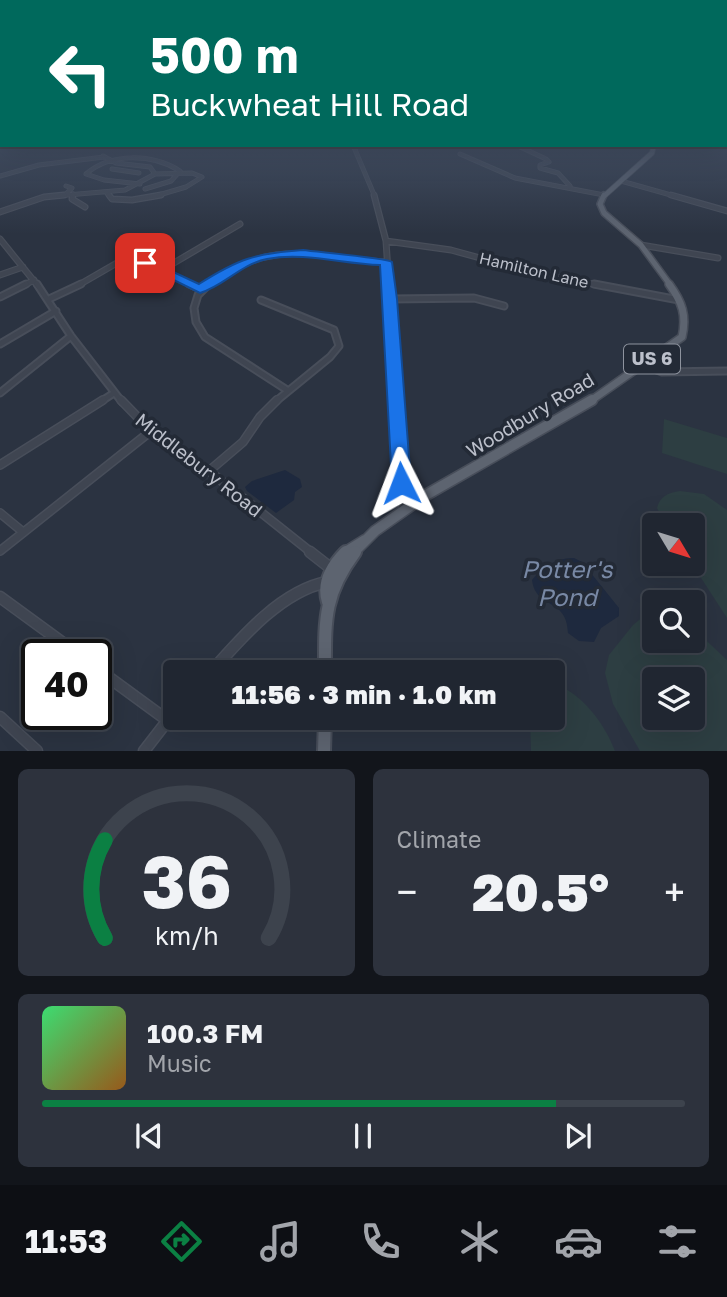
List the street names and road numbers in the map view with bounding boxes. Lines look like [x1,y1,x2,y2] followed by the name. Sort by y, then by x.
[477,248,591,292] street label: Hamilton Lane
[624,344,680,374] road number: US 6
[462,367,598,462] street label: Woodbury Road
[131,408,267,521] street label: Middlebury Road

